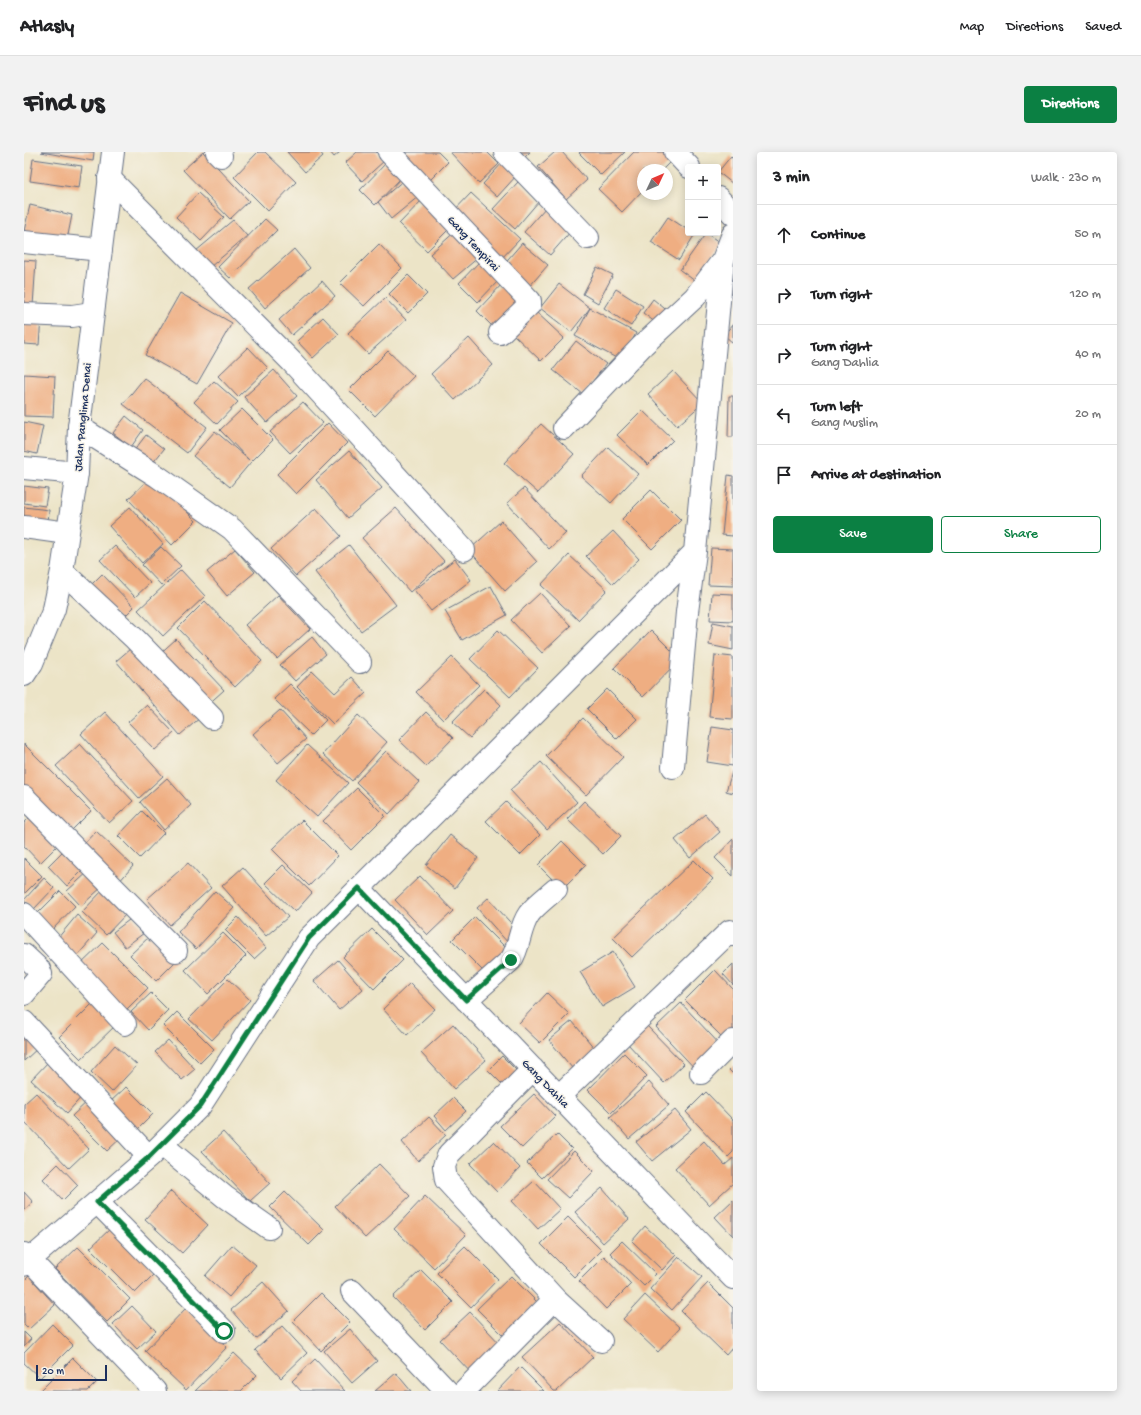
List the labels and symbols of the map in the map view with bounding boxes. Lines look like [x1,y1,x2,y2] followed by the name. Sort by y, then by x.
[637,164,673,200] north arrow
[443,214,502,275] street label: Gang Tempirai
[72,362,96,472] street label: Jalan Panglima Denai
[502,951,520,969] route end
[518,1057,572,1112] street label: Gang Dahlia
[215,1322,233,1340] route start
[36,1363,107,1382] scale bar

